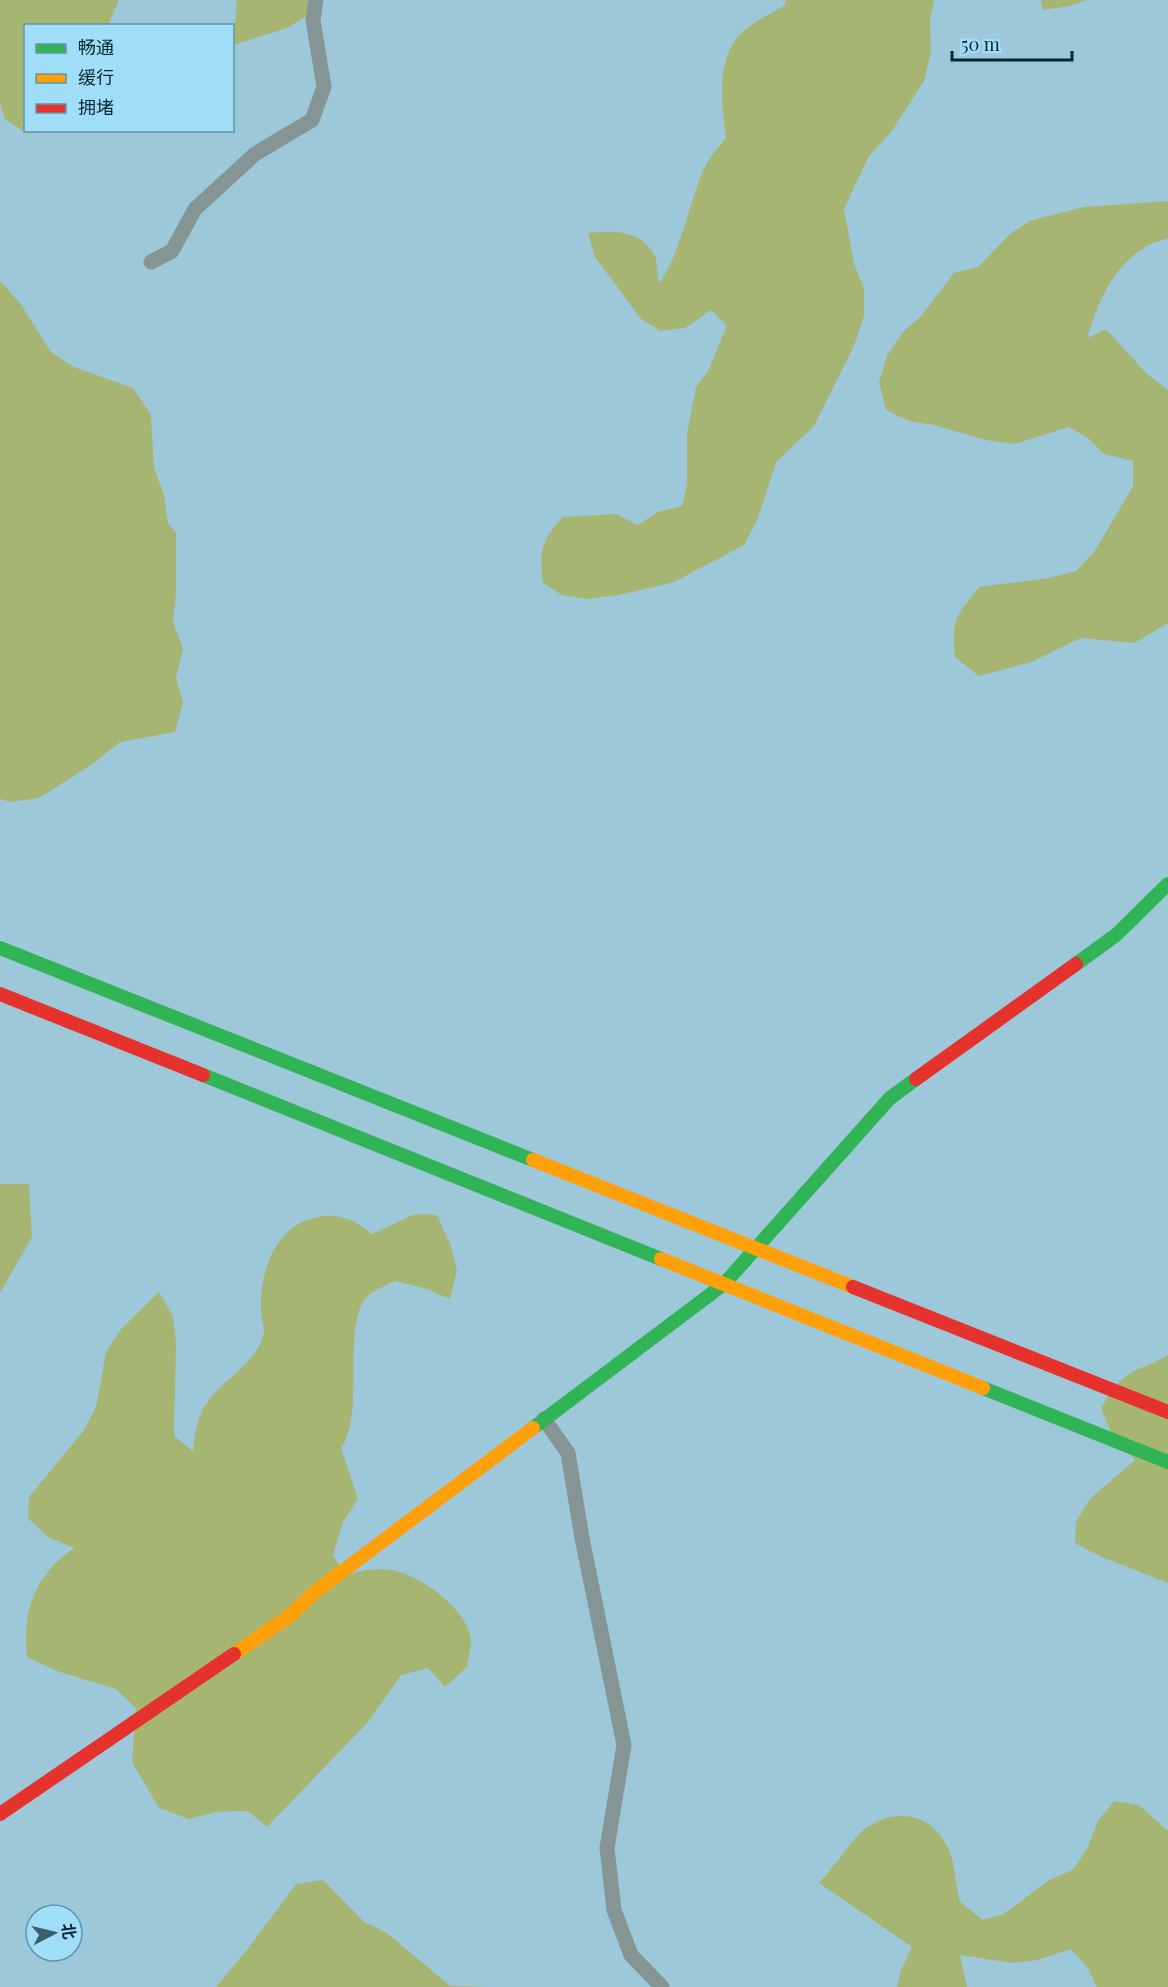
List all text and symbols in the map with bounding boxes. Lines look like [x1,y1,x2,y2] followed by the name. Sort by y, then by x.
[24,24,234,132] legend
[952,24,1072,62] scale bar
[961,32,1000,56] text: 50 m
[78,35,114,59] text: 畅通
[78,65,114,89] text: 缓行
[78,95,114,119] text: 拥堵
[24,1903,84,1963] north arrow
[58,1922,81,1940] text: 北

